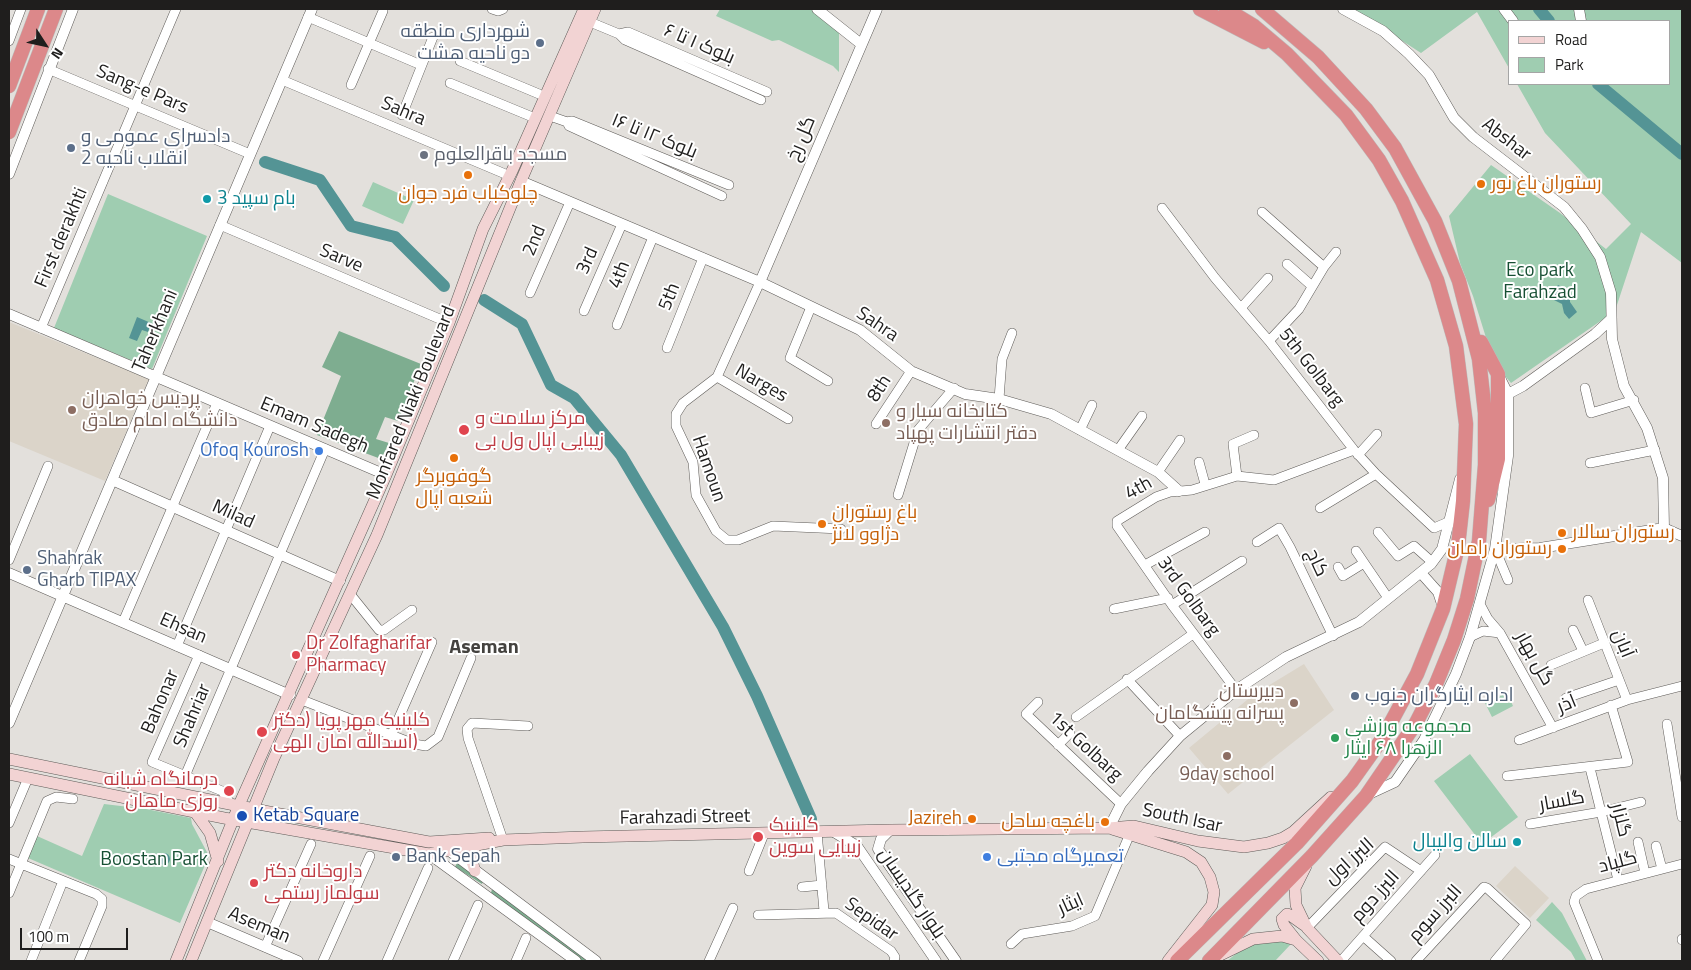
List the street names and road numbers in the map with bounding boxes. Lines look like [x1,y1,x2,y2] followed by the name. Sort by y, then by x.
[660,20,738,70] street label: بلوک ۱ تا ۶
[93,60,191,120] street label: Sang-e Pars
[377,92,429,132] street label: Sahra
[608,109,700,165] street label: بلوک ۱۲ تا ۱۶
[782,113,822,165] street label: گل رخ
[1477,114,1535,166] street label: Abshar
[31,185,93,291] street label: First derakhti
[518,222,552,260] street label: 2nd
[316,240,366,278] street label: Sarve
[572,244,604,278] street label: 3rd
[604,258,636,292] street label: 4th
[654,280,686,314] street label: 5th
[128,286,184,376] street label: Taherkhani
[363,303,461,503] street label: Monfared Niaki Boulevard
[852,303,902,347] street label: Sahra
[1273,324,1349,412] street label: 5th Golbarg
[731,360,791,408] street label: Narges
[863,371,897,407] street label: 8th
[256,393,372,459] street label: Emam Sadegh
[686,433,730,505] street label: Hamoun
[1121,472,1157,506] street label: 4th
[208,496,258,534] street label: Milad
[1300,545,1332,581] street label: کاج
[1151,553,1225,641] street label: 3rd Golbarg
[156,609,210,649] street label: Ehsan
[1606,627,1638,661] street label: آبان
[1510,628,1558,690] street label: گل بهار
[137,666,185,738] street label: Bahonar
[169,681,217,751] street label: Shahriar
[1554,691,1580,719] street label: آذر
[1044,707,1126,787] street label: 1st Golbarg
[1538,787,1586,817] street label: گلسار
[1140,799,1224,839] street label: South Isar
[1605,801,1635,839] street label: گلزار
[619,805,751,831] street label: Farahzadi Street
[1320,834,1380,890] street label: البرز اول
[872,844,950,944] street label: بلوار گلدیسان
[1596,847,1640,879] street label: گلپاد
[1347,866,1405,928] street label: البرز دوم
[1404,881,1468,947] street label: البرز سوم
[1054,889,1088,921] street label: ایثار
[840,893,902,947] street label: Sepidar
[224,903,294,949] street label: Aseman

